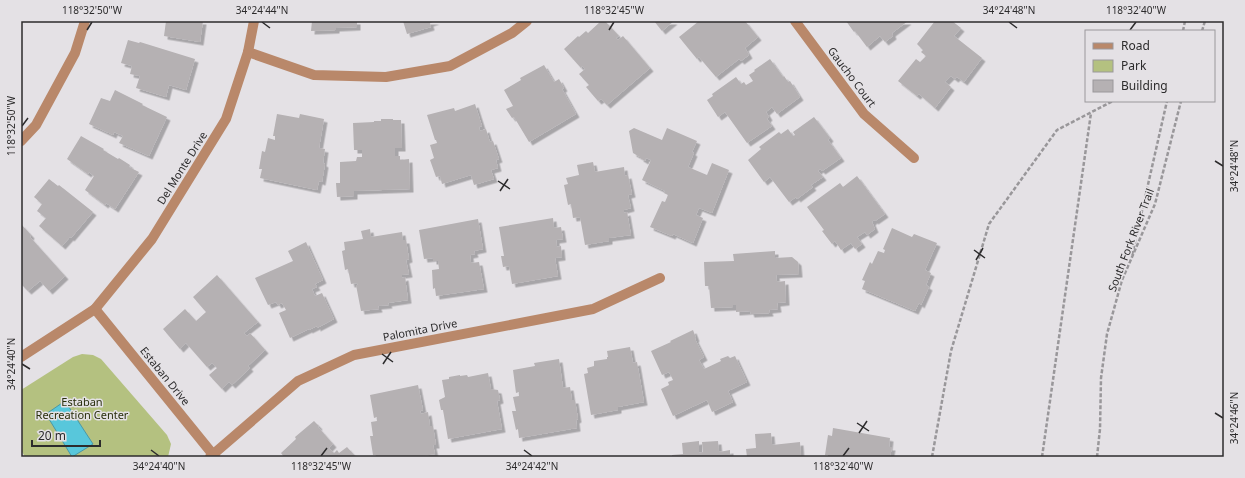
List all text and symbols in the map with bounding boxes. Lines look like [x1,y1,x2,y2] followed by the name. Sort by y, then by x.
[62,3,123,17] text: 118°32'50"W
[236,3,288,17] text: 34°24'44"N
[584,3,645,17] text: 118°32'45"W
[983,3,1035,17] text: 34°24'48"N
[1106,3,1167,17] text: 118°32'40"W
[1085,30,1215,102] legend
[1121,37,1150,54] text: Road
[825,44,880,110] street label: Gaucho Court
[1121,57,1147,74] text: Park
[1121,77,1168,94] text: Building
[4,95,18,156] text: 118°32'50"W
[153,128,210,207] street label: Del Monte Drive
[1227,140,1241,192] text: 34°24'48"N
[1104,186,1157,294] street label: South Fork River Trail
[381,315,458,344] street label: Palomita Drive
[4,338,18,390] text: 34°24'40"N
[137,343,194,408] street label: Estaban Drive
[1227,392,1241,444] text: 34°24'46"N
[36,394,129,422] park label: Estaban Recreation Center
[32,422,100,448] scale bar
[38,427,66,444] text: 20 m
[133,459,185,473] text: 34°24'40"N
[291,459,352,473] text: 118°32'45"W
[506,459,558,473] text: 34°24'42"N
[813,459,874,473] text: 118°32'40"W

